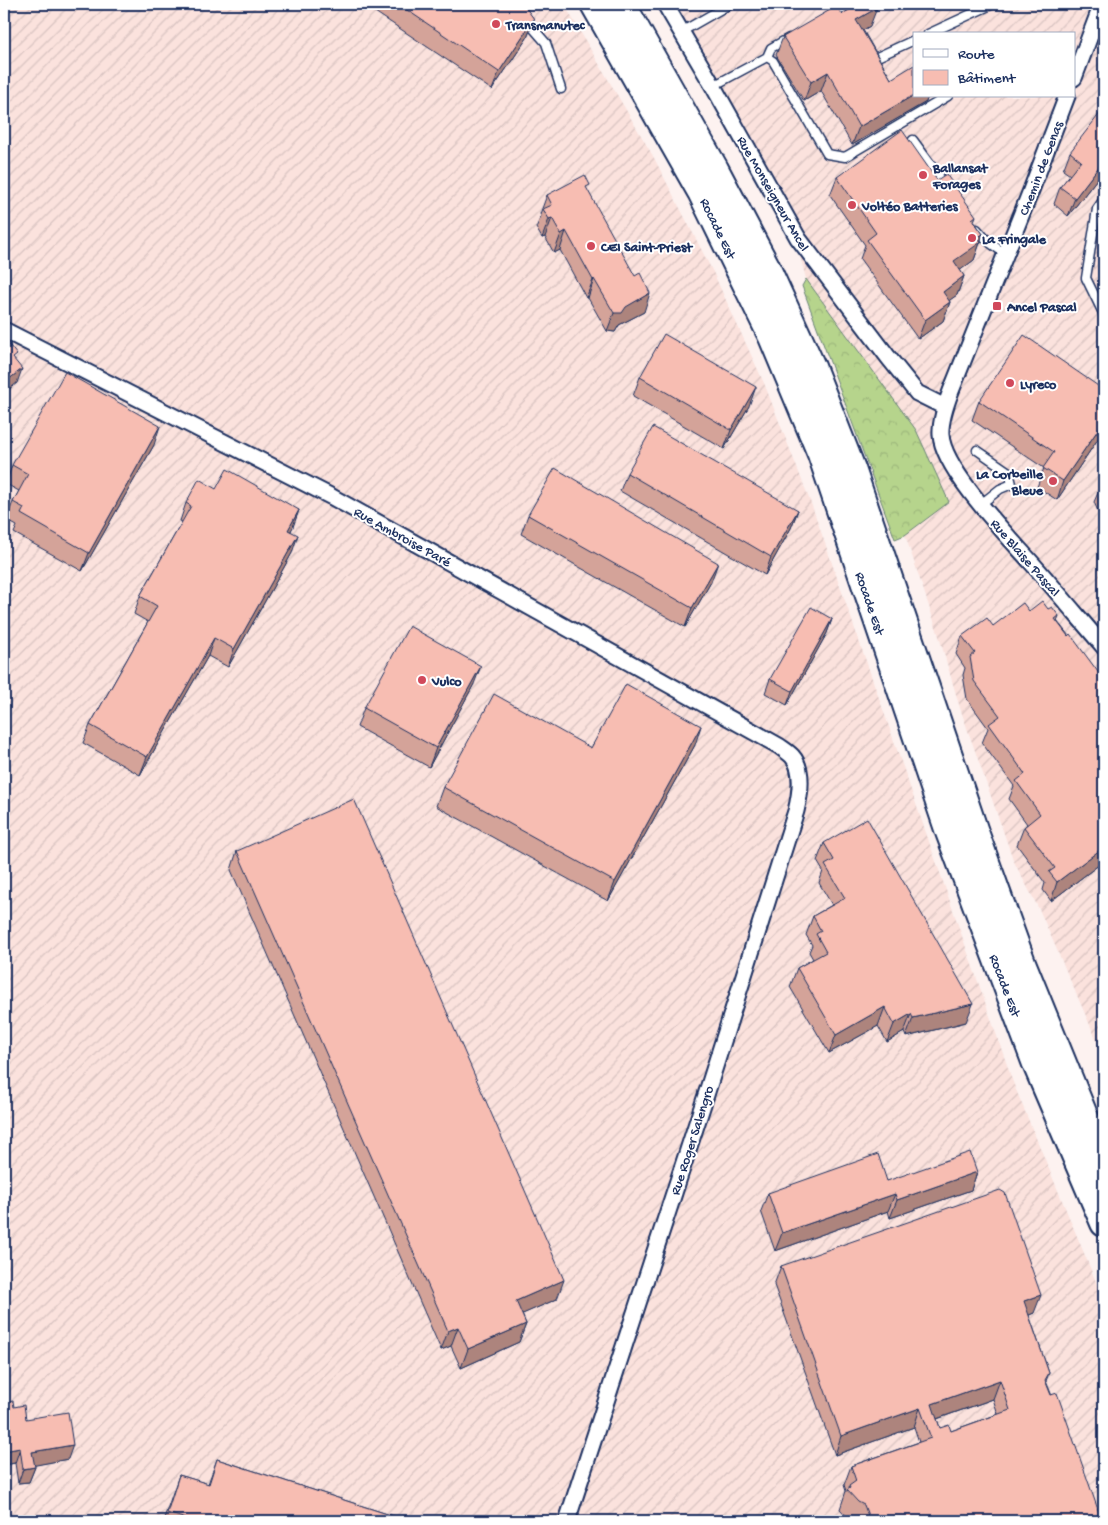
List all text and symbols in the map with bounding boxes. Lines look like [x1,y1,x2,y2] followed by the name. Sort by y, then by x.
[490,18,502,30] marker: Transmanutec
[505,18,586,35] place label: Transmanutec
[913,32,1076,98] legend
[958,46,995,64] text: Route
[957,70,1017,88] text: Bâtiment
[1017,119,1068,218] street label: Chemin de Genas
[732,134,812,255] street label: Rue Monseigneur Ancel
[932,161,988,194] place label: Ballansat Forages
[917,169,929,181] marker: Ballansat Forages
[695,196,739,263] street label: Rocade Est
[846,199,858,211] marker: Voltéo Batteries
[861,199,958,216] place label: Voltéo Batteries
[966,232,978,244] marker: La Fringale
[982,232,1047,249] place label: La Fringale
[585,240,597,252] marker: CEI Saint-Priest
[600,240,693,257] place label: CEI Saint-Priest
[991,300,1003,312] marker: Ancel Pascal
[1006,300,1077,317] place label: Ancel Pascal
[1004,377,1016,389] marker: Lyreco
[1020,377,1057,394] place label: Lyreco
[976,467,1044,500] place label: La Corbeille Bleue
[1047,475,1059,487] marker: La Corbeille Bleue
[350,504,454,572] street label: Rue Ambroise Paré
[986,516,1062,601] street label: Rue Blaise Pascal
[850,570,888,639] street label: Rocade Est
[416,674,428,686] marker: Vulco
[431,674,462,691] place label: Vulco
[984,952,1024,1021] street label: Rocade Est
[668,1084,719,1198] street label: Rue Roger Salengro

